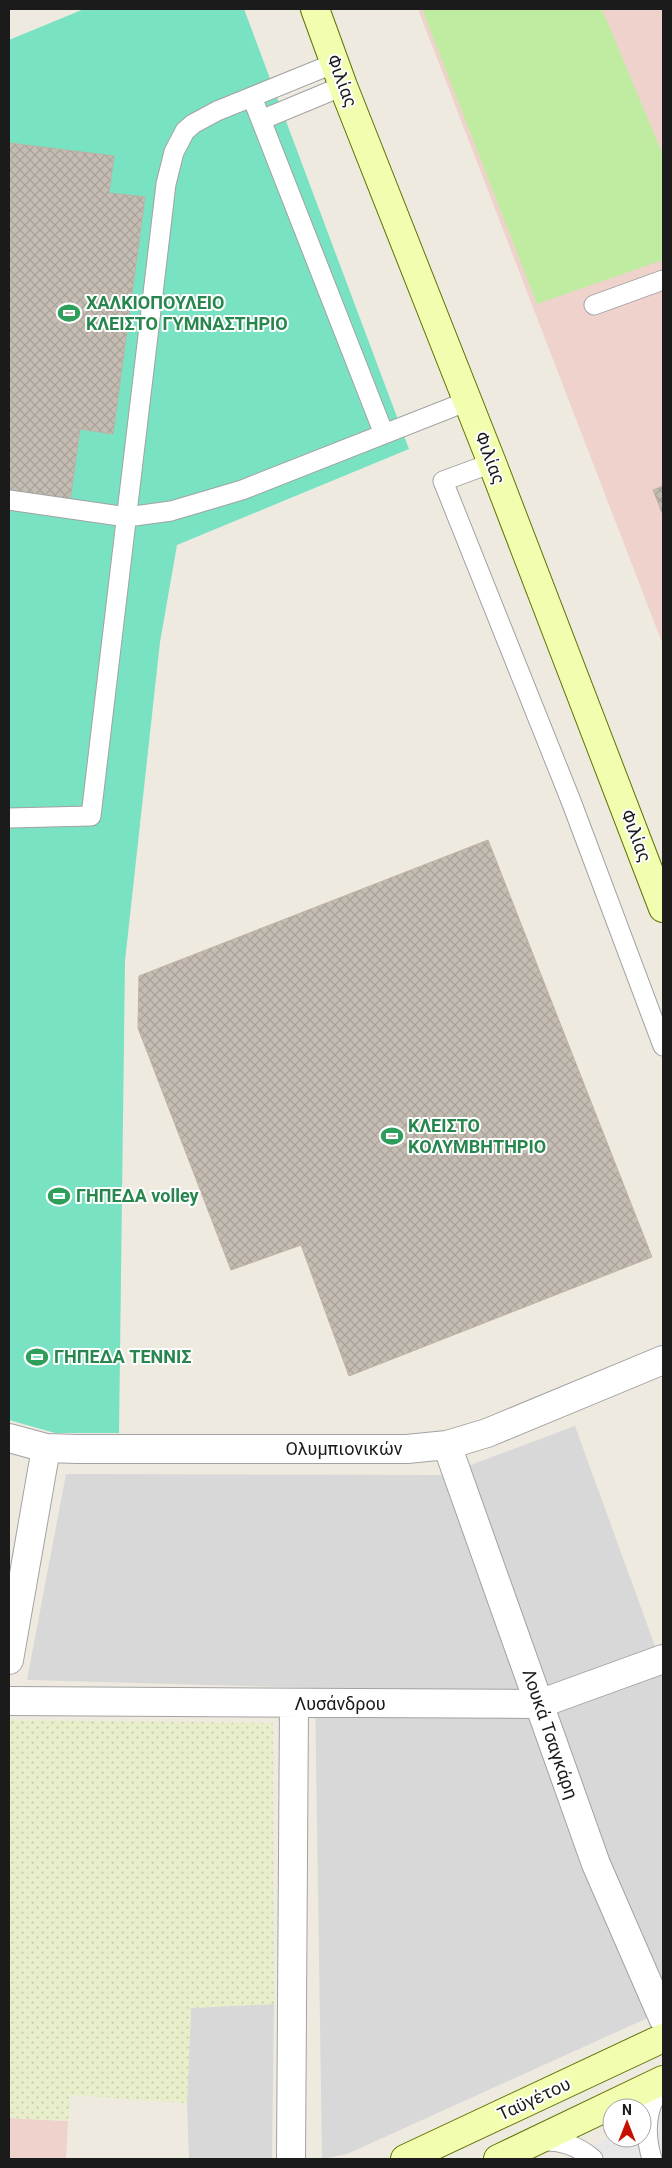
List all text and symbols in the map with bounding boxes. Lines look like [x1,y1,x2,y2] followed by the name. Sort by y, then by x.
[323,52,362,110] street label: Φιλίας
[86,292,288,334] place label: ΧΑΛΚΙΟΠΟΥΛΕΙΟ ΚΛΕΙΣΤΟ ΓΥΜΝΑΣΤΗΡΙΟ
[56,300,82,326] sports icon: ΧΑΛΚΙΟΠΟΥΛΕΙΟ ΚΛΕΙΣΤΟ ΓΥΜΝΑΣΤΗΡΙΟ
[471,429,510,487] street label: Φιλίας
[617,807,656,865] street label: Φιλίας
[408,1115,546,1157] place label: ΚΛΕΙΣΤΟ ΚΟΛΥΜΒΗΤΗΡΙΟ
[379,1123,405,1149] sports icon: ΚΛΕΙΣΤΟ ΚΟΛΥΜΒΗΤΗΡΙΟ
[46,1183,72,1209] sports icon: ΓΗΠΕΔΑ volley
[76,1185,200,1206] place label: ΓΗΠΕΔΑ volley
[24,1344,50,1370] sports icon: ΓΗΠΕΔΑ ΤΕΝΝΙΣ
[54,1346,191,1367] place label: ΓΗΠΕΔΑ ΤΕΝΝΙΣ
[286,1438,403,1459] street label: Ολυμπιονικών
[518,1666,583,1802] street label: Λουκά Τσαγκάρη
[294,1693,386,1714] street label: Λυσάνδρου
[494,2073,574,2125] street label: Ταϋγέτου
[602,2098,652,2148] north arrow
[622,2102,632,2118] text: N

